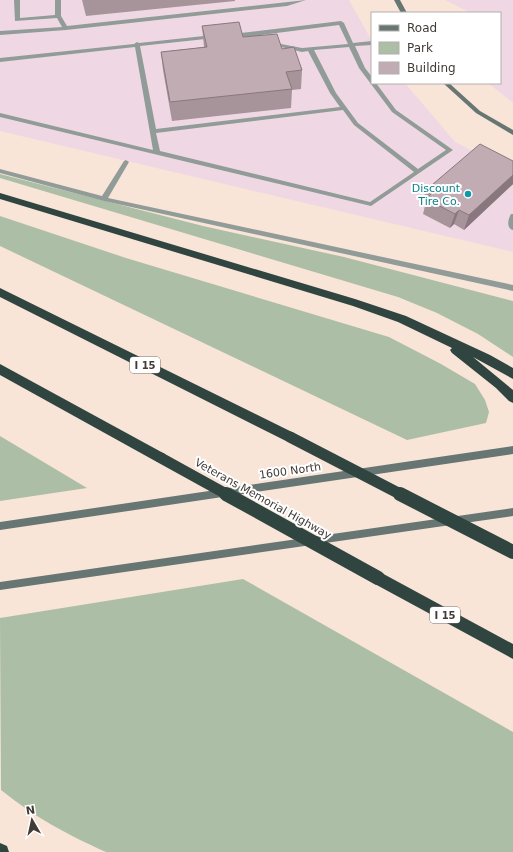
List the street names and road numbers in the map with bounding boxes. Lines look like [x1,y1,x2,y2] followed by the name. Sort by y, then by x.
[130,357,160,373] road number: I 15
[192,456,334,542] street label: Veterans Memorial Highway
[258,460,322,482] street label: 1600 North
[430,607,460,623] road number: I 15

